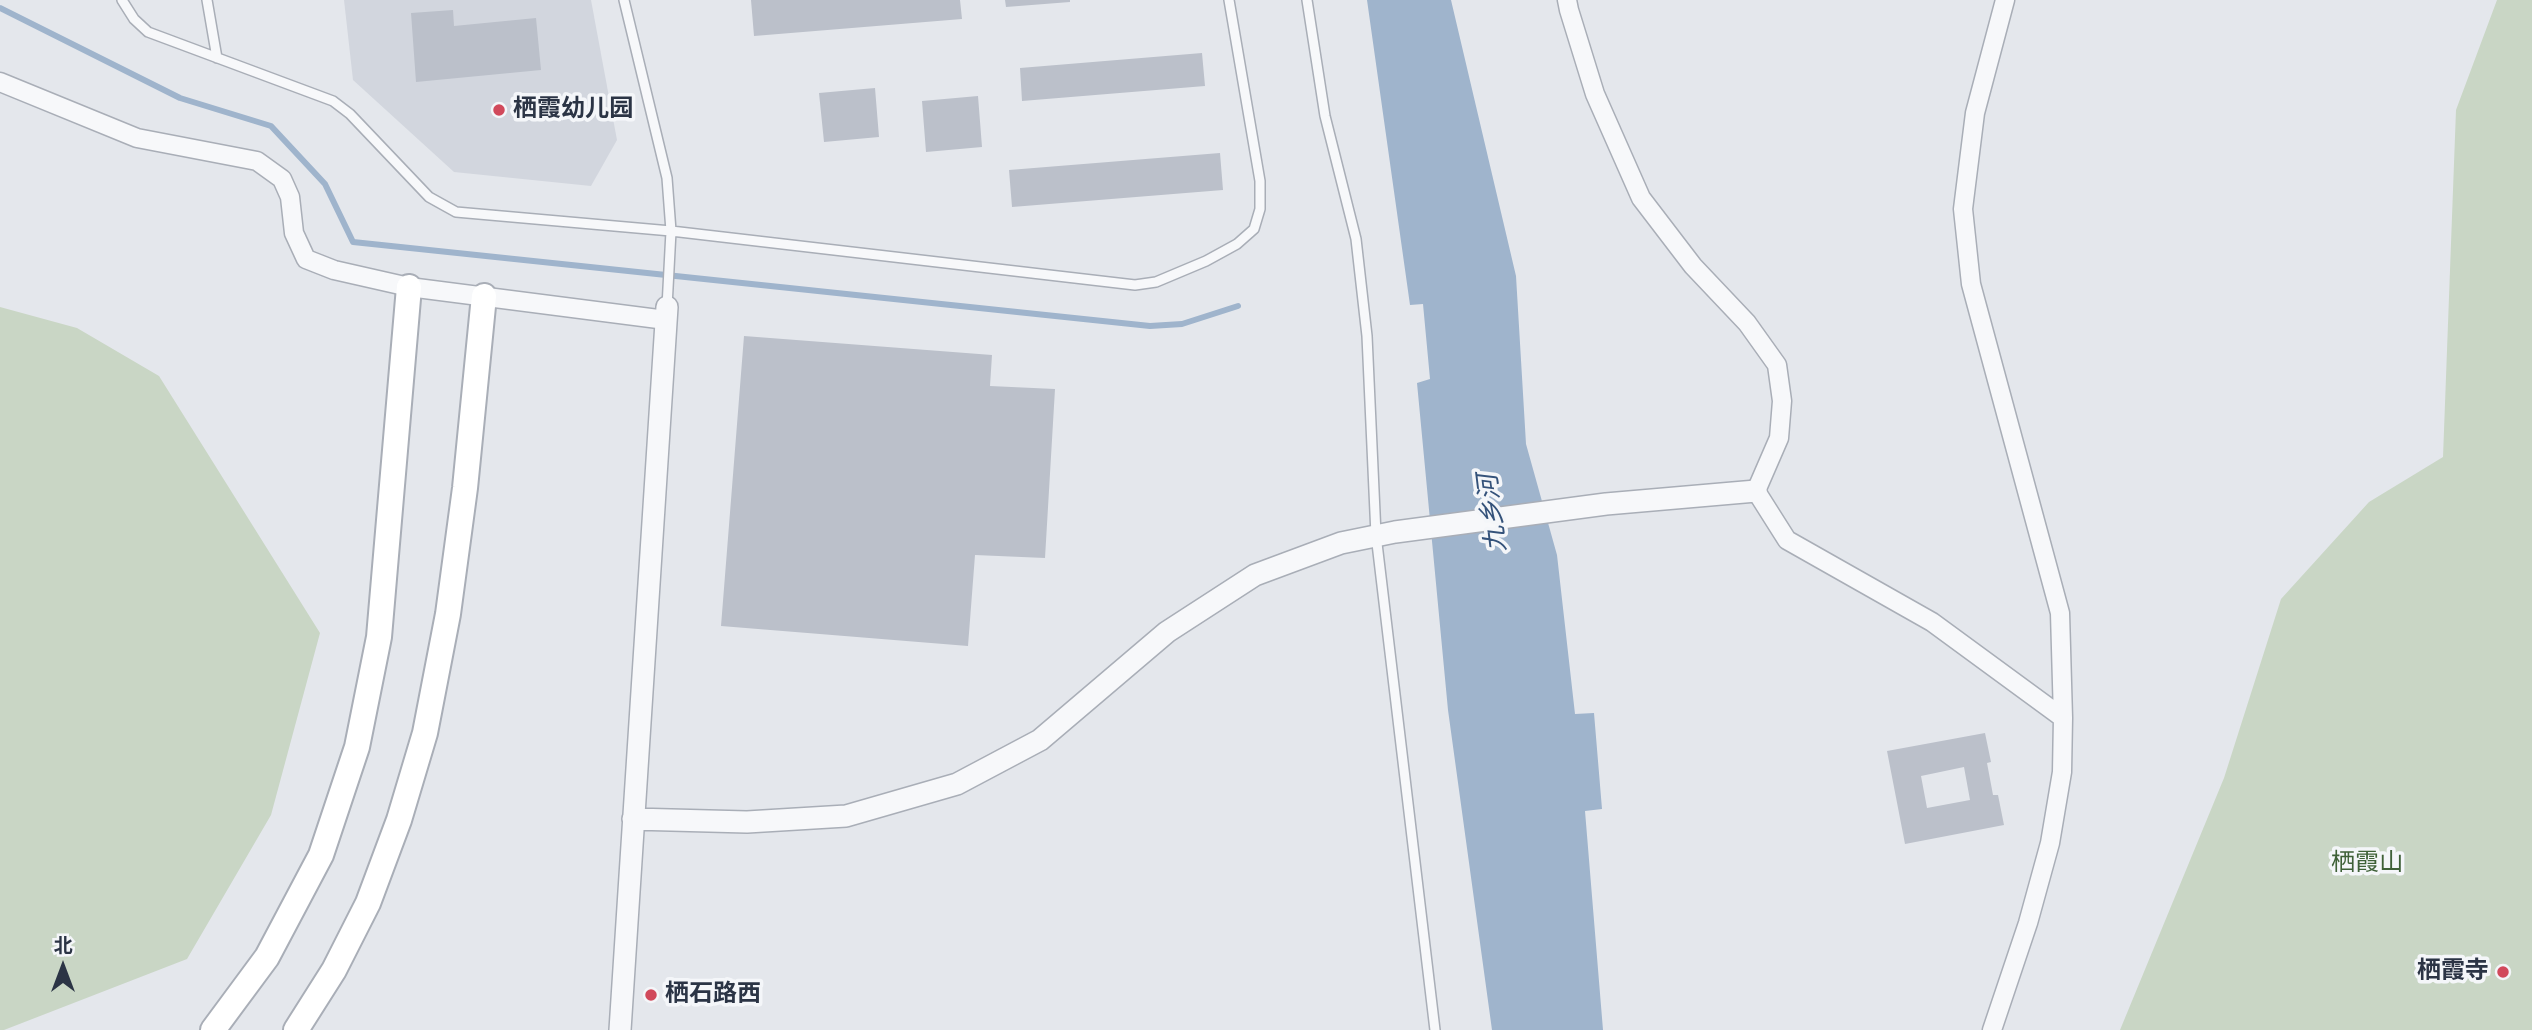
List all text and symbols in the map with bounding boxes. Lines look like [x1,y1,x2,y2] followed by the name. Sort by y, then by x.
[513,96,633,124] place label: 栖霞幼儿园
[491,102,507,118] marker: 栖霞幼儿园
[1474,472,1514,554] water label: 九乡河
[2331,850,2403,878] park label: 栖霞山
[28,932,98,1002] north arrow
[53,934,73,957] text: 北
[2417,958,2489,986] place label: 栖霞寺
[2495,964,2511,980] marker: 栖霞寺
[665,981,761,1009] place label: 栖石路西
[643,987,659,1003] marker: 栖石路西

